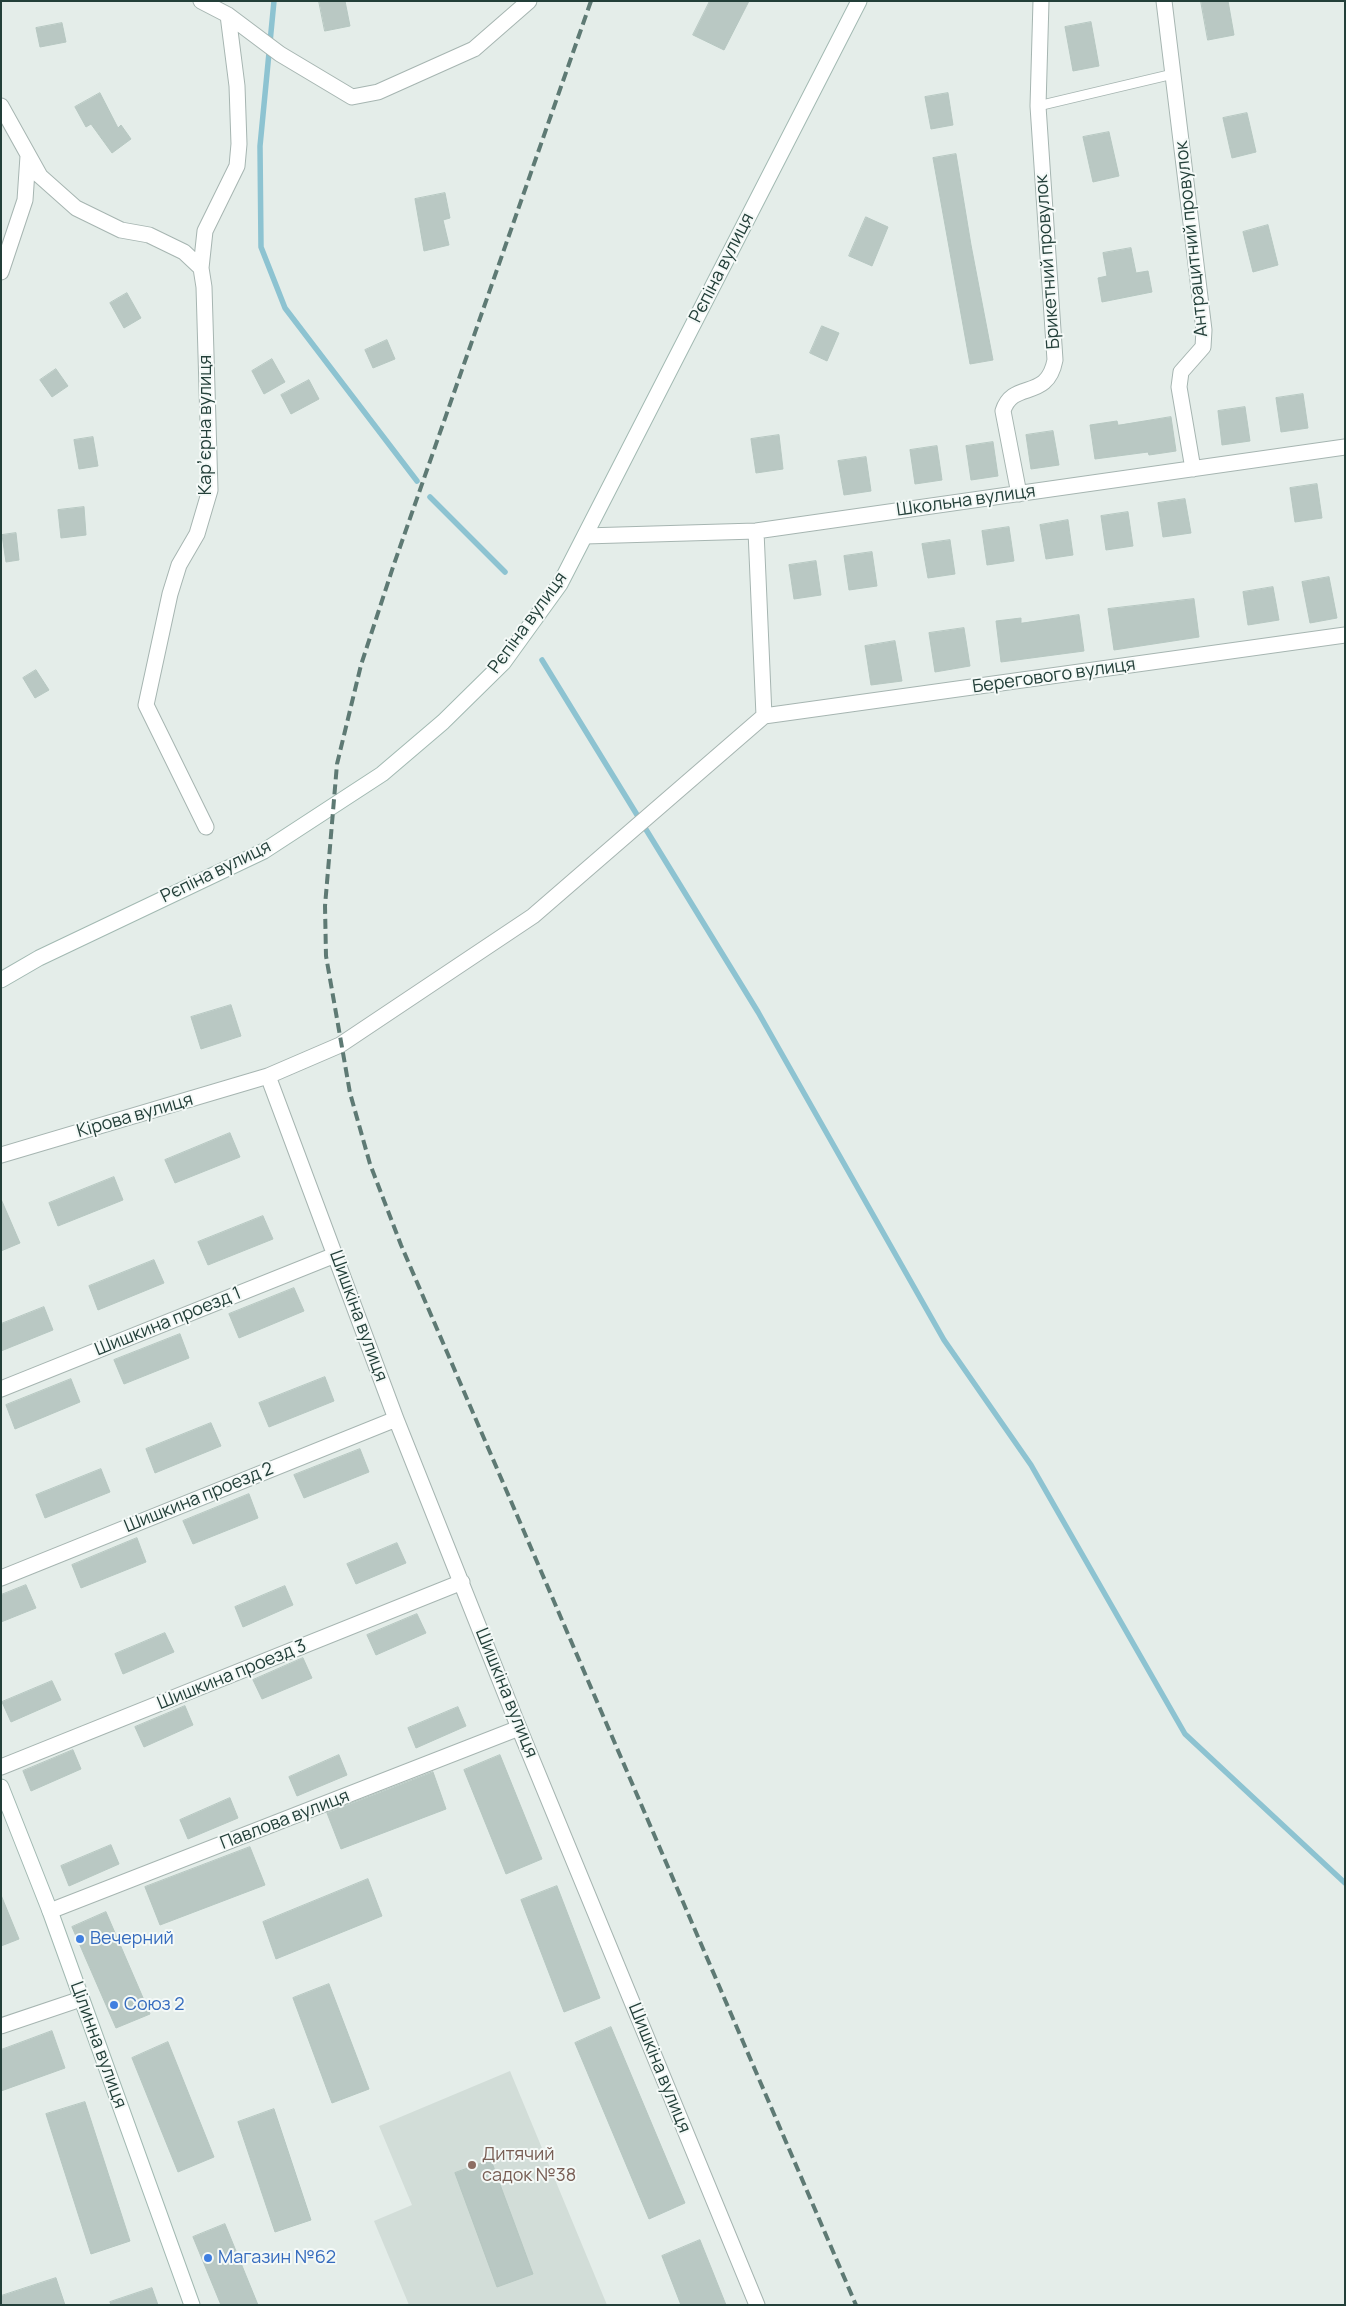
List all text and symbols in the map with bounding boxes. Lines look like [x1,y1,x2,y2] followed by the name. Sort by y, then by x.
[1171,140,1213,338] street label: Антрацитний провулок
[1031,174,1065,350] street label: Брикетний провулок
[685,210,759,326] street label: Рєпіна вулиця
[195,355,217,495] street label: Карʼєрна вулиця
[895,481,1037,521] street label: Школьна вулиця
[484,568,572,678] street label: Рєпіна вулиця
[971,654,1137,698] street label: Берегового вулиця
[157,836,275,908] street label: Рєпіна вулиця
[74,1089,196,1143] street label: Кірова вулиця
[324,1247,392,1385] street label: Шишкіна вулиця
[92,1283,244,1361] street label: Шишкина проезд 1
[121,1458,277,1538] street label: Шишкина проезд 2
[470,1625,542,1761] street label: Шишкіна вулиця
[154,1635,310,1715] street label: Шишкина проезд 3
[217,1785,353,1855] street label: Павлова вулиця
[90,1928,174,1950] place label: Вечерний
[74,1933,86,1945] marker: Вечерний
[65,1979,131,2111] street label: Цілинна вулиця
[124,1994,185,2016] place label: Союз 2
[108,1999,120,2011] marker: Союз 2
[623,2000,695,2136] street label: Шишкіна вулиця
[482,2144,576,2186] place label: Дитячий садок №38
[466,2159,478,2171] marker: Дитячий садок №38
[218,2247,336,2269] place label: Магазин №62
[202,2252,214,2264] marker: Магазин №62

